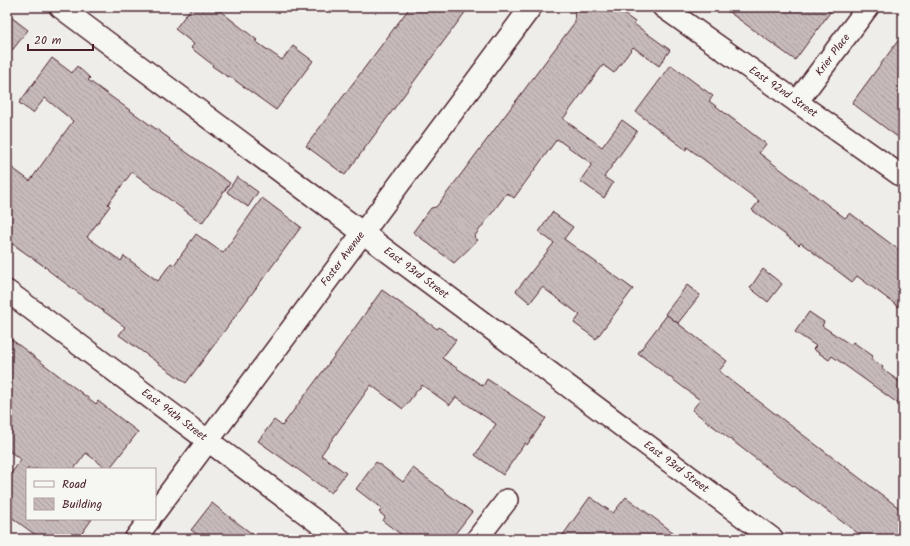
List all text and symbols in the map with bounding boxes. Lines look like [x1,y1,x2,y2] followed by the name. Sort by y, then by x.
[28,26,93,52] scale bar
[811,30,855,80] street label: Krier Place
[34,31,62,50] text: 20 m
[745,62,822,123] street label: East 92nd Street
[316,228,370,290] street label: Foster Avenue
[379,242,453,304] street label: East 93rd Street
[137,384,211,446] street label: East 94th Street
[639,436,713,498] street label: East 93rd Street
[26,468,156,520] legend
[62,475,87,494] text: Road
[62,495,102,514] text: Building

